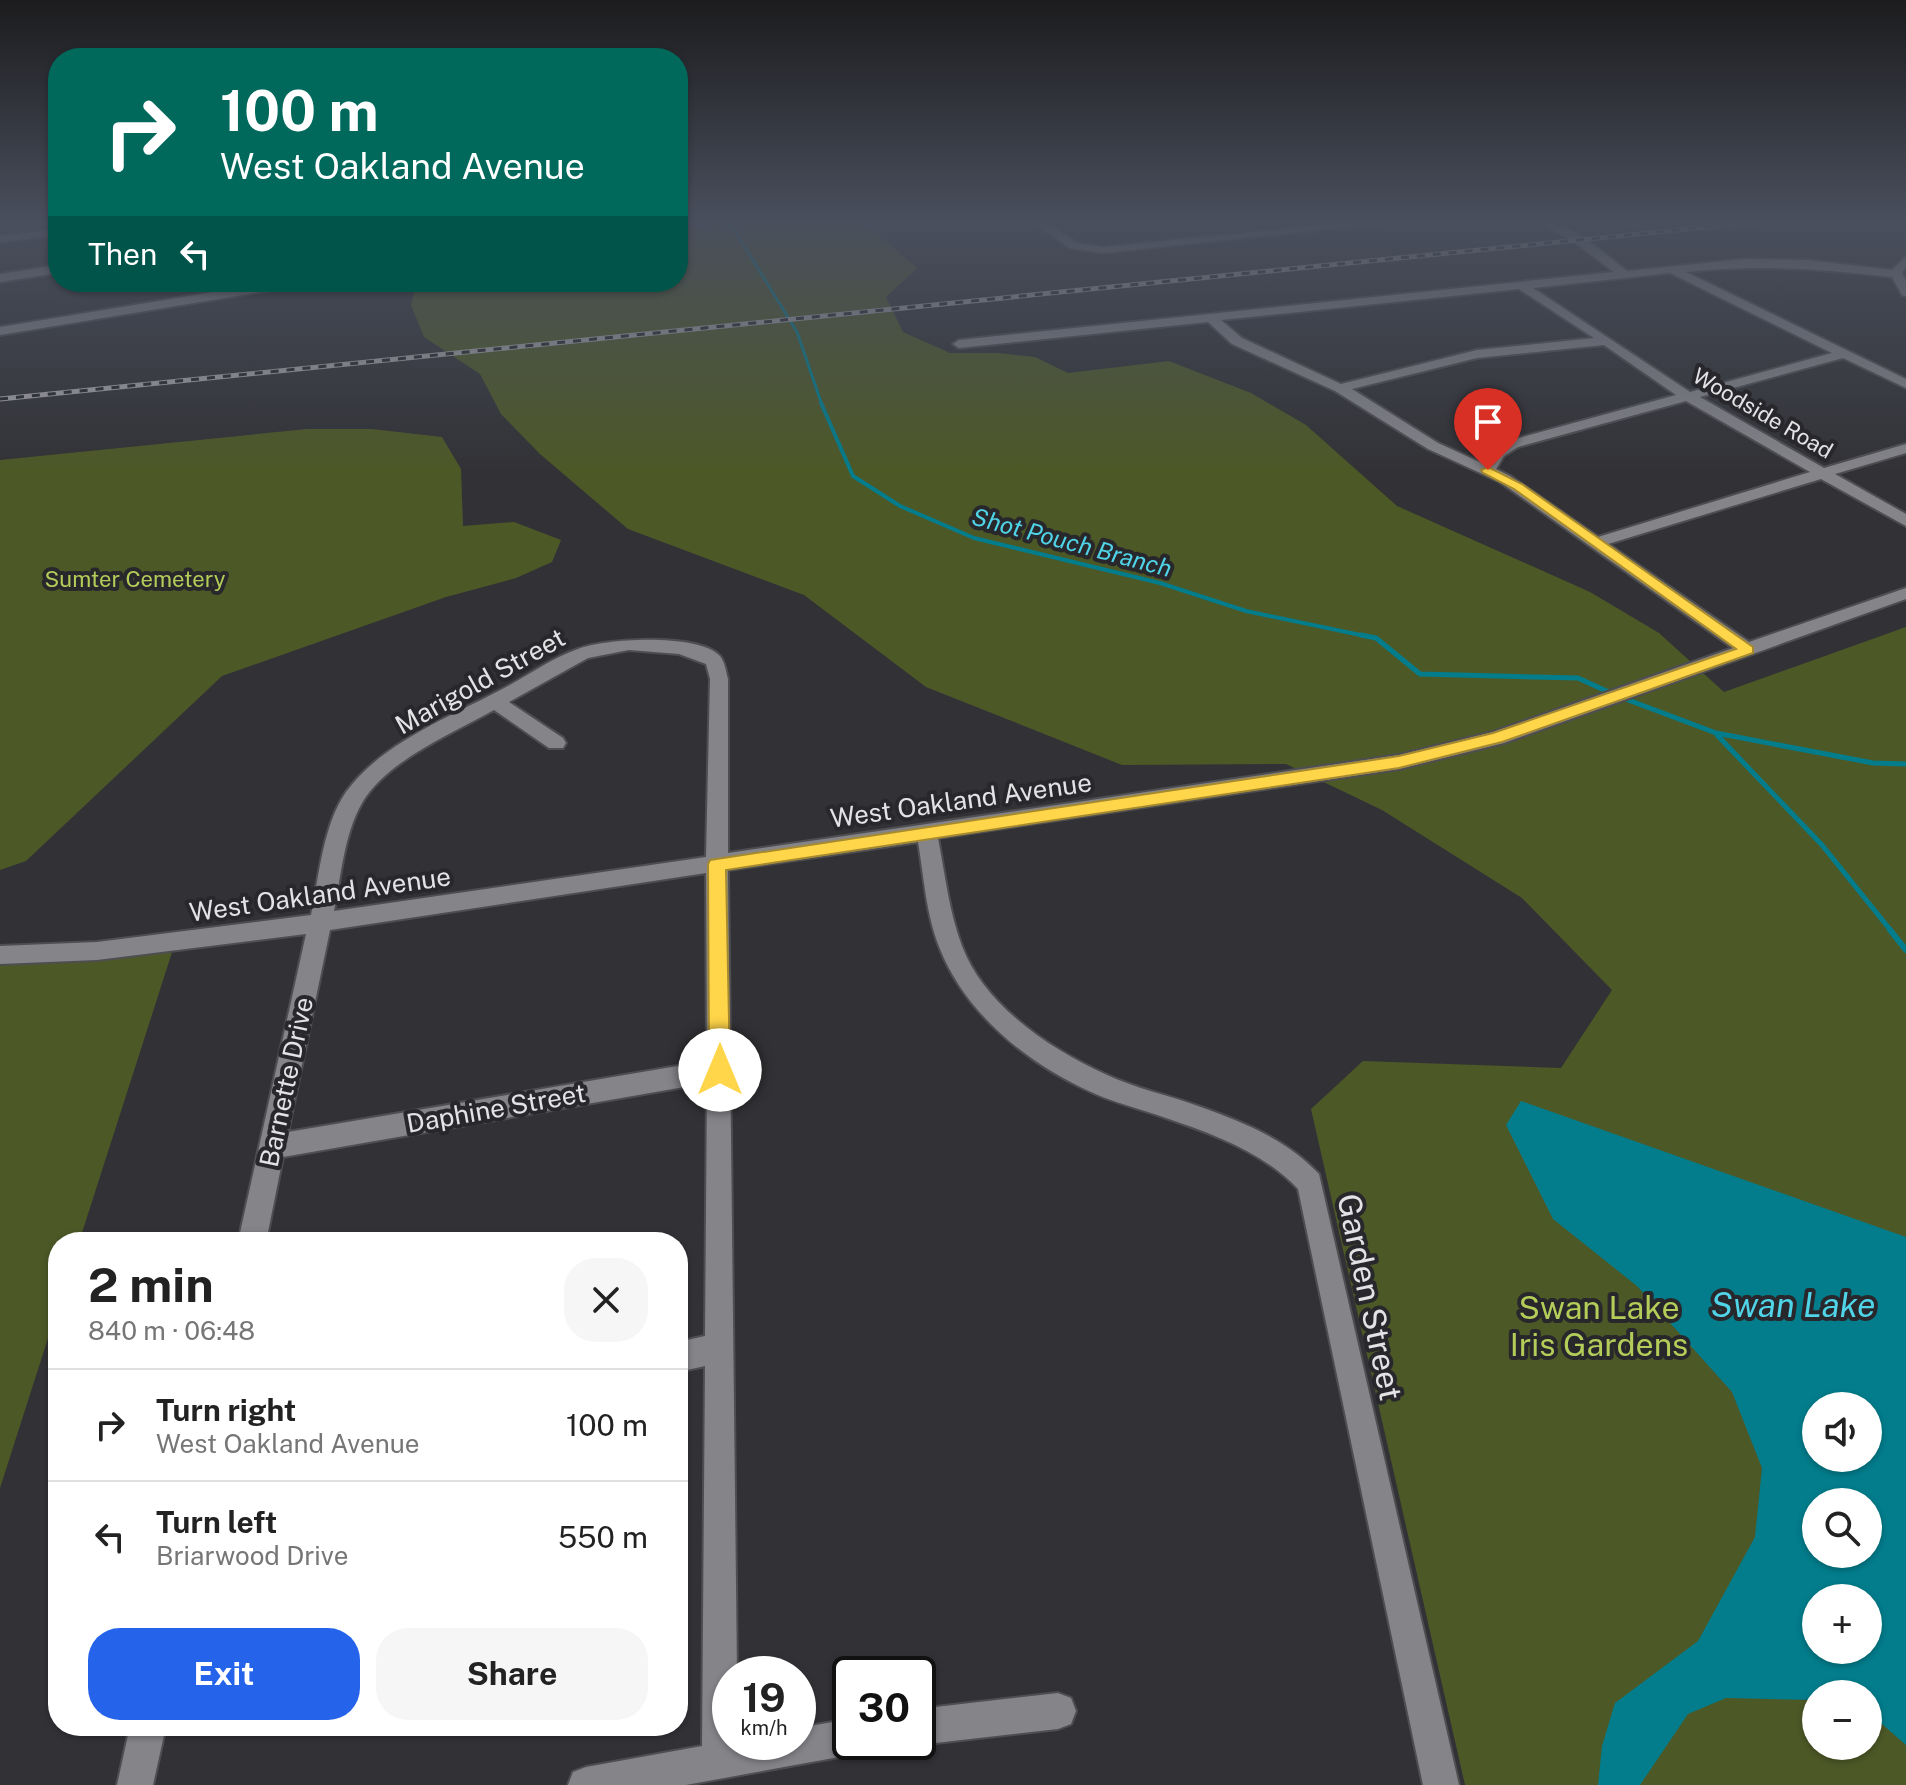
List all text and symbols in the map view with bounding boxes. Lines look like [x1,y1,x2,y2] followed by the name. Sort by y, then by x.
[220,78,379,144] text: 100 m
[88,80,192,184] icon: right
[220,145,585,187] text: West Oakland Avenue
[173,232,217,276] icon: left
[88,236,157,272] text: Then
[1688,362,1838,464] street label: Woodside Road
[1454,388,1522,470] pin
[1466,400,1510,444] icon: arrive
[969,502,1175,582] water label: Shot Pouch Branch
[45,566,226,592] park label: Sumter Cemetery
[390,622,570,740] street label: Marigold Street
[828,766,1094,834] street label: West Oakland Avenue
[187,860,453,928] street label: West Oakland Avenue
[253,994,319,1170] street label: Barnette Drive
[678,1028,762,1112] position arrow
[404,1077,588,1139] street label: Daphine Street
[1330,1190,1410,1404] street label: Garden Street
[88,1256,214,1313] text: 2 min
[564,1258,648,1342] button: close
[1710,1285,1876,1325] water label: Swan Lake
[1510,1289,1688,1363] park label: Swan Lake Iris Gardens
[88,1315,255,1346] text: 840 m · 06:48
[156,1392,296,1428] text: Turn right
[1802,1392,1882,1760] map controls
[1802,1392,1882,1472] button: sound
[88,1403,132,1447] icon: right
[566,1407,648,1443] text: 100 m
[156,1428,420,1459] text: West Oakland Avenue
[1802,1488,1882,1568] button: search
[156,1504,277,1540] text: Turn left
[88,1515,132,1559] icon: left
[558,1519,648,1555] text: 550 m
[156,1540,348,1571] text: Briarwood Drive
[1802,1584,1882,1664] button: +
[88,1628,360,1720] button: Exit
[376,1628,648,1720] button: Share
[832,1656,936,1760] speed limit sign: 30
[742,1674,786,1721] text: 19
[1802,1680,1882,1760] button: −
[740,1716,788,1740] text: km/h

